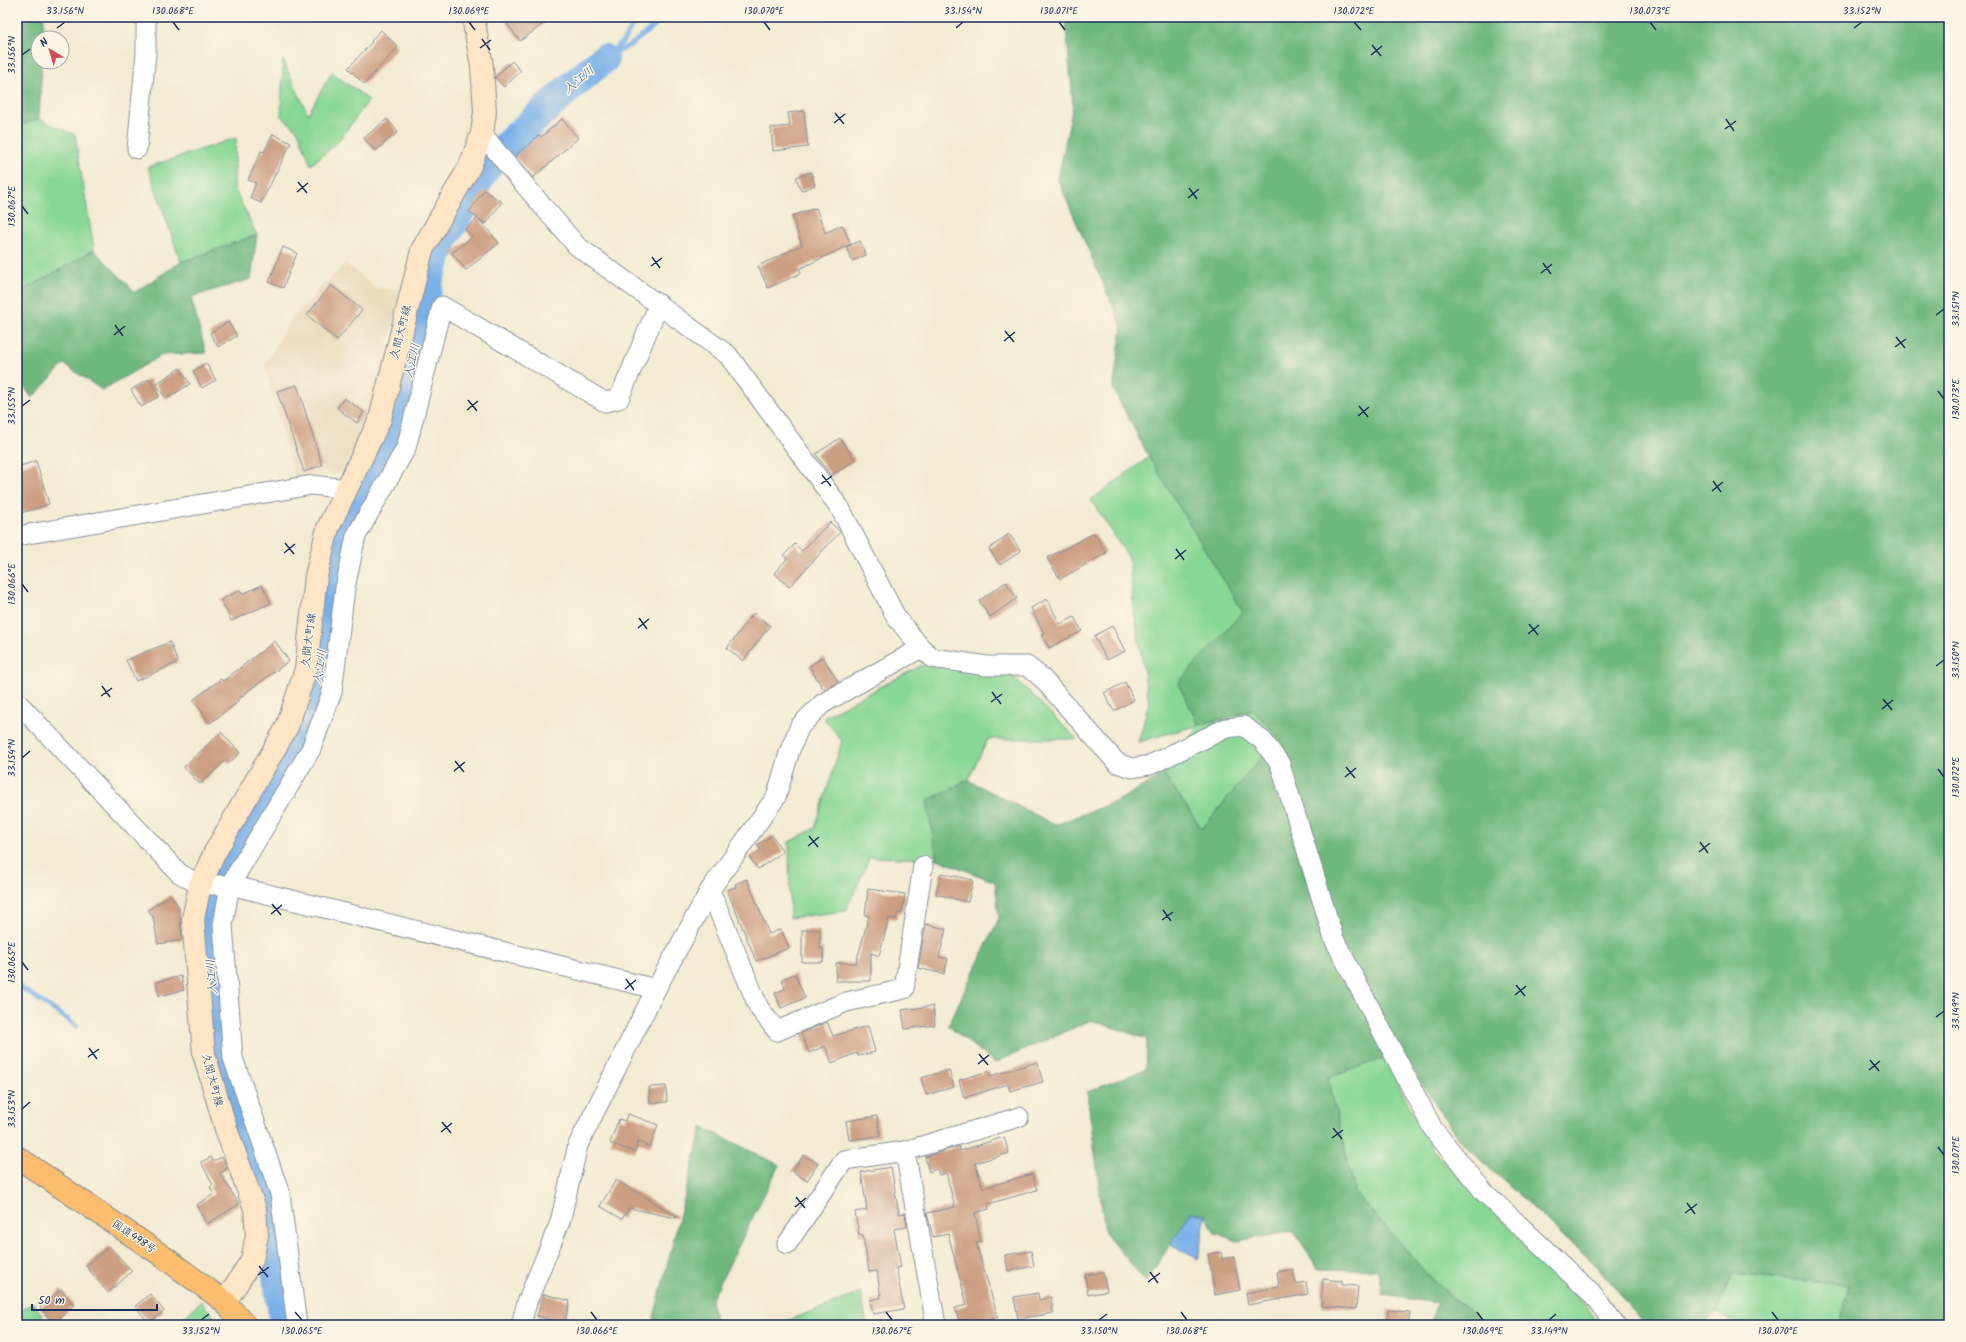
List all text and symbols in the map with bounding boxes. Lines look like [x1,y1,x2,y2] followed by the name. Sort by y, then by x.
[46,3,84,19] text: 33.156°N
[152,3,195,19] text: 130.068°E
[449,3,491,19] text: 130.069°E
[744,3,785,19] text: 130.070°E
[944,3,982,19] text: 33.154°N
[1040,3,1079,19] text: 130.071°E
[1334,3,1376,19] text: 130.072°E
[1630,3,1672,19] text: 130.073°E
[1843,3,1881,19] text: 33.152°N
[30,30,70,70] north arrow
[36,34,53,52] text: N
[4,36,20,74] text: 33.156°N
[559,61,599,99] water label: 入江川
[4,185,20,226] text: 130.067°E
[1948,291,1964,327] text: 33.151°N
[386,303,416,361] street label: 久間大町線
[399,341,425,381] water label: 入江川
[1948,377,1964,419] text: 130.073°E
[4,387,20,425] text: 33.155°N
[4,562,20,605] text: 130.066°E
[297,612,321,668] street label: 久間大町線
[1948,641,1964,679] text: 33.150°N
[308,648,332,686] water label: 入江川
[4,739,20,777] text: 33.154°N
[1948,755,1964,797] text: 130.072°E
[4,940,20,983] text: 130.065°E
[201,958,223,996] water label: 入江川
[1948,992,1964,1030] text: 33.149°N
[196,1051,228,1109] street label: 久間大町線
[4,1090,20,1128] text: 33.153°N
[1948,1135,1964,1174] text: 130.071°E
[108,1215,160,1259] street label: 国道498号
[32,1286,157,1312] scale bar
[38,1291,65,1310] text: 50 m
[182,1323,220,1339] text: 33.152°N
[281,1323,324,1339] text: 130.065°E
[576,1323,619,1339] text: 130.066°E
[872,1323,913,1339] text: 130.067°E
[1080,1323,1118,1339] text: 33.150°N
[1166,1323,1209,1339] text: 130.068°E
[1463,1323,1505,1339] text: 130.069°E
[1530,1323,1568,1339] text: 33.149°N
[1758,1323,1799,1339] text: 130.070°E

